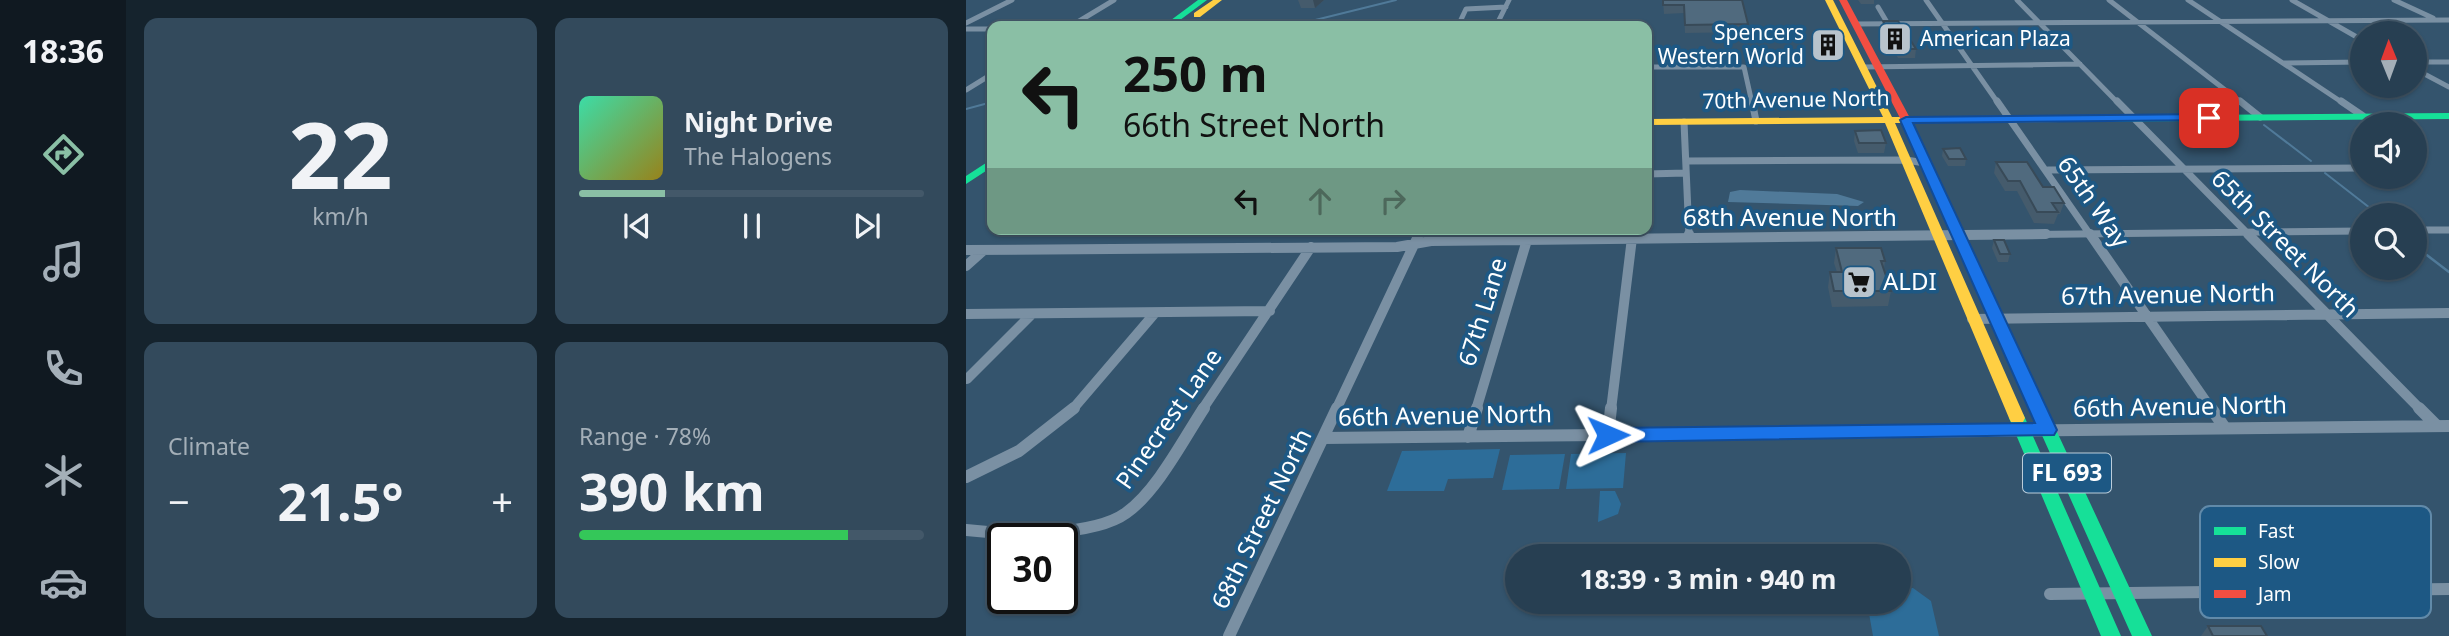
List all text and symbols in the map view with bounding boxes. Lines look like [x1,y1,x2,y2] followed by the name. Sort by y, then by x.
[1658,18,1804,70] place label: Spencers Western World
[1876,20,1914,58] building icon: American Plaza
[2350,21,2427,98] north arrow
[2350,21,2427,280] map controls
[1920,24,2071,52] place label: American Plaza
[1809,26,1847,64] building icon: Spencers Western World
[22,29,104,72] text: 18:36
[1123,40,1268,106] text: 250 m
[1008,49,1099,140] icon: left
[1702,83,1890,115] street label: 70th Avenue North
[2179,88,2239,148] pin
[288,92,393,216] text: 22
[2190,99,2228,137] icon: arrive
[1123,103,1385,146] text: 66th Street North
[684,104,833,140] text: Night Drive
[2350,112,2427,189] button: sound
[39,130,88,179] icon: directions
[684,140,832,172] text: The Halogens
[2051,149,2138,254] street label: 65th Way
[2205,162,2367,324] street label: 65th Street North
[1228,182,1266,220] icon: left
[1301,182,1339,220] icon: ahead
[1374,182,1412,220] icon: right
[312,200,369,232] text: km/h
[1683,200,1897,233] street label: 68th Avenue North
[2350,203,2427,280] button: search
[618,207,656,245] icon: previous
[733,207,771,245] icon: pause
[848,207,886,245] icon: next
[39,237,88,286] icon: music
[1449,253,1514,370] street label: 67th Lane
[1840,263,1878,301] supermarket icon: ALDI
[1883,264,1937,297] place label: ALDI
[2061,275,2275,312] street label: 67th Avenue North
[1107,341,1228,495] street label: Pinecrest Lane
[39,344,88,393] icon: phone
[2073,387,2287,424] street label: 66th Avenue North
[1338,396,1552,433] street label: 66th Avenue North
[1571,398,1645,472] position arrow
[579,420,711,452] text: Range · 78%
[1203,423,1319,614] street label: 68th Street North
[168,430,250,462] text: Climate
[39,451,88,500] icon: climate
[2023,453,2111,492] road number: FL 693
[579,455,765,526] text: 390 km
[278,465,403,536] text: 21.5°
[168,475,190,527] text: −
[491,475,513,527] text: +
[2200,506,2431,618] legend
[2258,518,2295,544] text: Fast
[987,523,1078,614] speed limit sign: 30
[2258,549,2299,575] text: Slow
[39,558,88,607] icon: car
[1580,561,1836,597] text: 18:39 · 3 min · 940 m
[2256,581,2292,607] text: Jam

